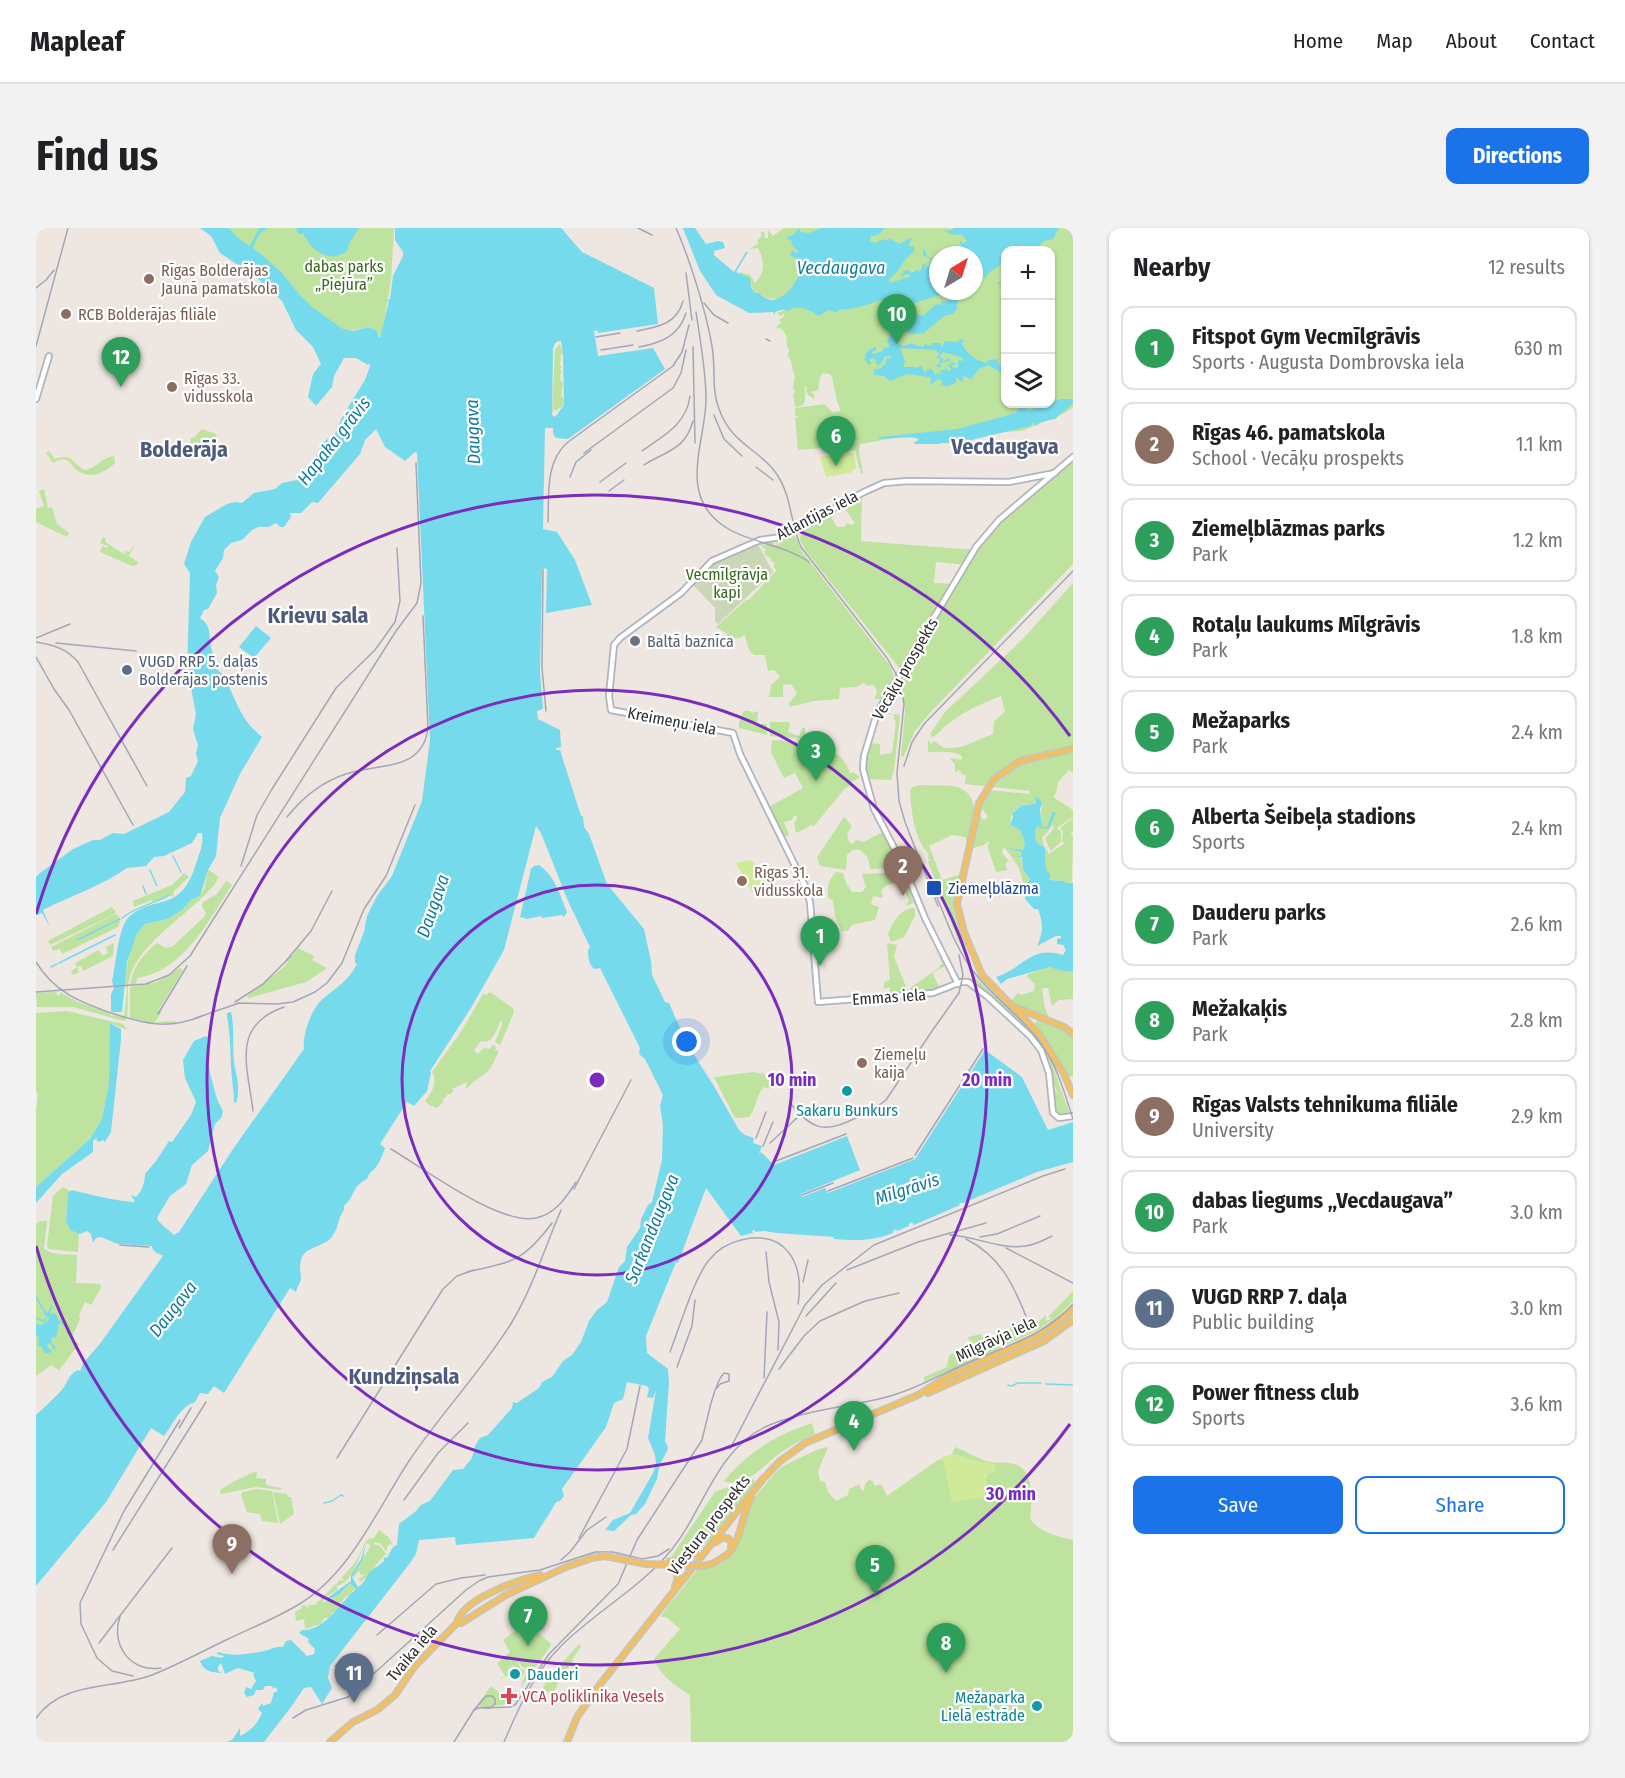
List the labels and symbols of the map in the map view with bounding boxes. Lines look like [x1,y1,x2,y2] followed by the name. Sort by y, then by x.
[929,246,983,300] north arrow
[304,257,384,294] park label: dabas parks „Piejūra”
[797,257,885,279] water label: Vecdaugava
[161,261,278,298] place label: Rīgas Bolderājas Jaunā pamatskola
[142,272,156,286] marker: Rīgas Bolderājas Jaunā pamatskola
[878,294,916,344] pin: 10
[78,305,217,324] place label: RCB Bolderājas filiāle
[59,307,73,321] marker: RCB Bolderājas filiāle
[102,338,140,387] pin: 12
[184,369,253,406] place label: Rīgas 33. vidusskola
[165,380,179,394] marker: Rīgas 33. vidusskola
[293,392,376,490] water label: Hapaka grāvis
[461,399,485,465] water label: Daugava
[816,416,856,466] pin: 6
[950,433,1059,460] district label: Vecdaugava
[140,436,228,463] district label: Bolderāja
[773,486,861,544] street label: Atlantijas iela
[686,565,768,602] park label: Vecmīlgrāvja kapi
[268,602,369,629] district label: Krievu sala
[868,615,943,724] street label: Vecāķu prospekts
[647,632,734,651] place label: Baltā baznīca
[628,634,642,648] marker: Baltā baznīca
[139,652,268,689] place label: VUGD RRP 5. daļas Bolderājas postenis
[120,663,134,677] marker: VUGD RRP 5. daļas Bolderājas postenis
[626,703,718,740] street label: Kreimeņu iela
[796,732,836,781] pin: 3
[884,846,922,896] pin: 2
[754,863,823,900] place label: Rīgas 31. vidusskola
[412,872,454,940] water label: Daugava
[735,874,749,888] marker: Rīgas 31. vidusskola
[925,879,943,897] marker: Ziemeļblāzma
[948,879,1039,899] place label: Ziemeļblāzma
[800,916,840,966] pin: 1
[851,985,927,1009] street label: Emmas iela
[672,1027,701,1056] your location
[874,1045,926,1082] place label: Ziemeļu kaija
[855,1056,869,1070] marker: Ziemeļu kaija
[767,1069,817,1091] text: 10 min
[961,1069,1012,1091] text: 20 min
[587,1070,607,1090] centre of rings
[840,1084,854,1098] marker: Sakaru Bunkurs
[796,1101,898,1120] place label: Sakaru Bunkurs
[872,1168,942,1210] water label: Mīlgrāvis
[620,1171,684,1288] water label: Sarkandaugava
[144,1277,202,1341] water label: Daugava
[953,1312,1039,1366] street label: Mīlgrāvja iela
[349,1363,460,1391] district label: Kundziņsala
[834,1402,874,1451] pin: 4
[664,1471,754,1579] street label: Viestura prospekts
[985,1483,1036,1505] text: 30 min
[212,1524,252,1574] pin: 9
[856,1546,894,1595] pin: 5
[508,1596,548,1646] pin: 7
[383,1621,441,1685] street label: Tvaika iela
[926,1624,966,1673] pin: 8
[334,1654,374,1703] pin: 11
[527,1665,578,1684] place label: Dauderi
[508,1667,522,1681] marker: Dauderi
[500,1687,518,1705] marker: VCA poliklīnika Vesels
[522,1687,664,1706] place label: VCA poliklīnika Vesels
[941,1688,1025,1725] place label: Mežaparka Lielā estrāde
[1030,1699,1044,1713] marker: Mežaparka Lielā estrāde

